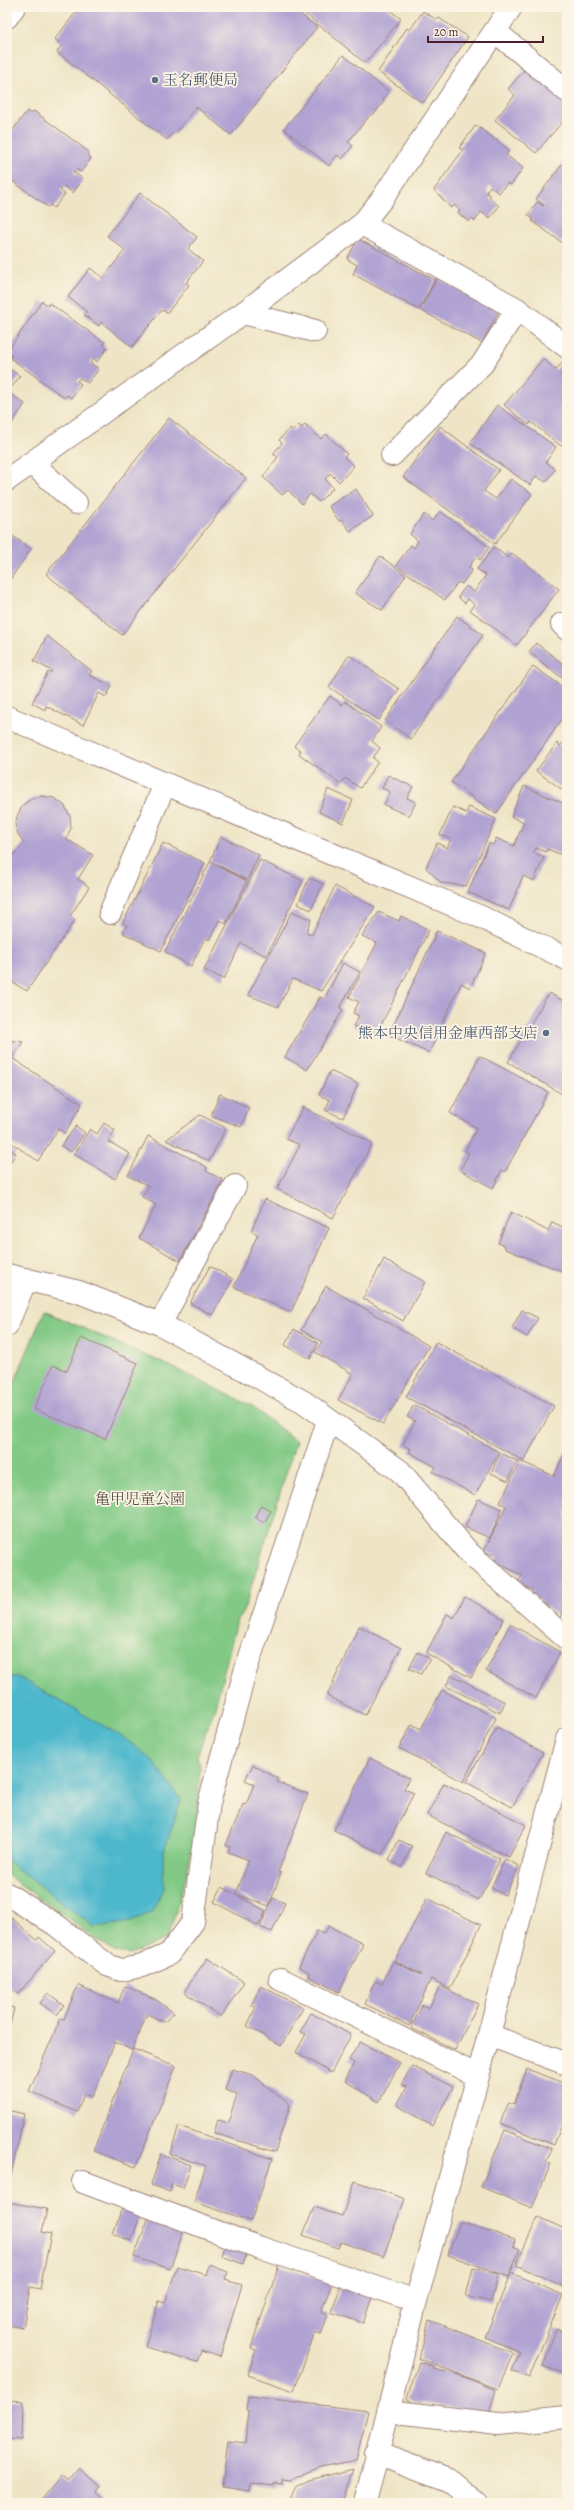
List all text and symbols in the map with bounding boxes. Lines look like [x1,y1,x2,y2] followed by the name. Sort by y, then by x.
[428,18,543,44] scale bar
[434,24,458,40] text: 20 m
[163,70,238,90] place label: 玉名郵便局
[150,75,160,85] marker: 玉名郵便局
[358,1023,538,1043] place label: 熊本中央信用金庫西部支店
[541,1028,551,1038] marker: 熊本中央信用金庫西部支店
[95,1489,185,1509] park label: 亀甲児童公園

